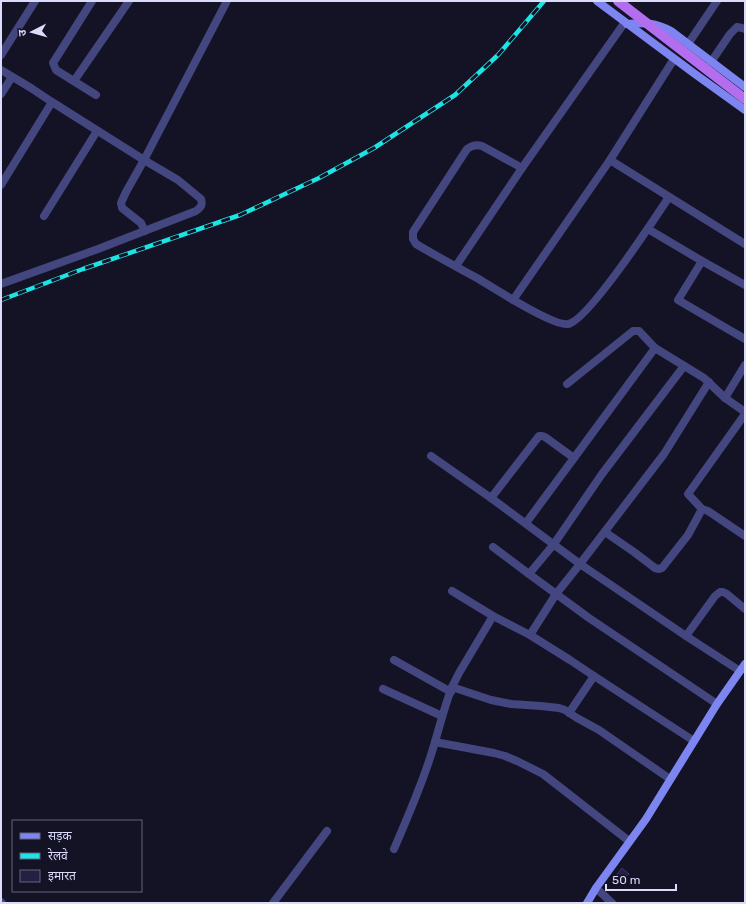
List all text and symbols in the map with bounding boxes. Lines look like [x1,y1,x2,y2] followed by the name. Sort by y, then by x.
[12,12,52,52] north arrow
[16,29,29,37] text: उ
[12,820,142,892] legend
[48,829,73,843] text: सड़क
[48,848,68,863] text: रेलवे
[606,866,676,892] scale bar
[48,869,77,883] text: इमारत
[612,873,640,887] text: 50 m

